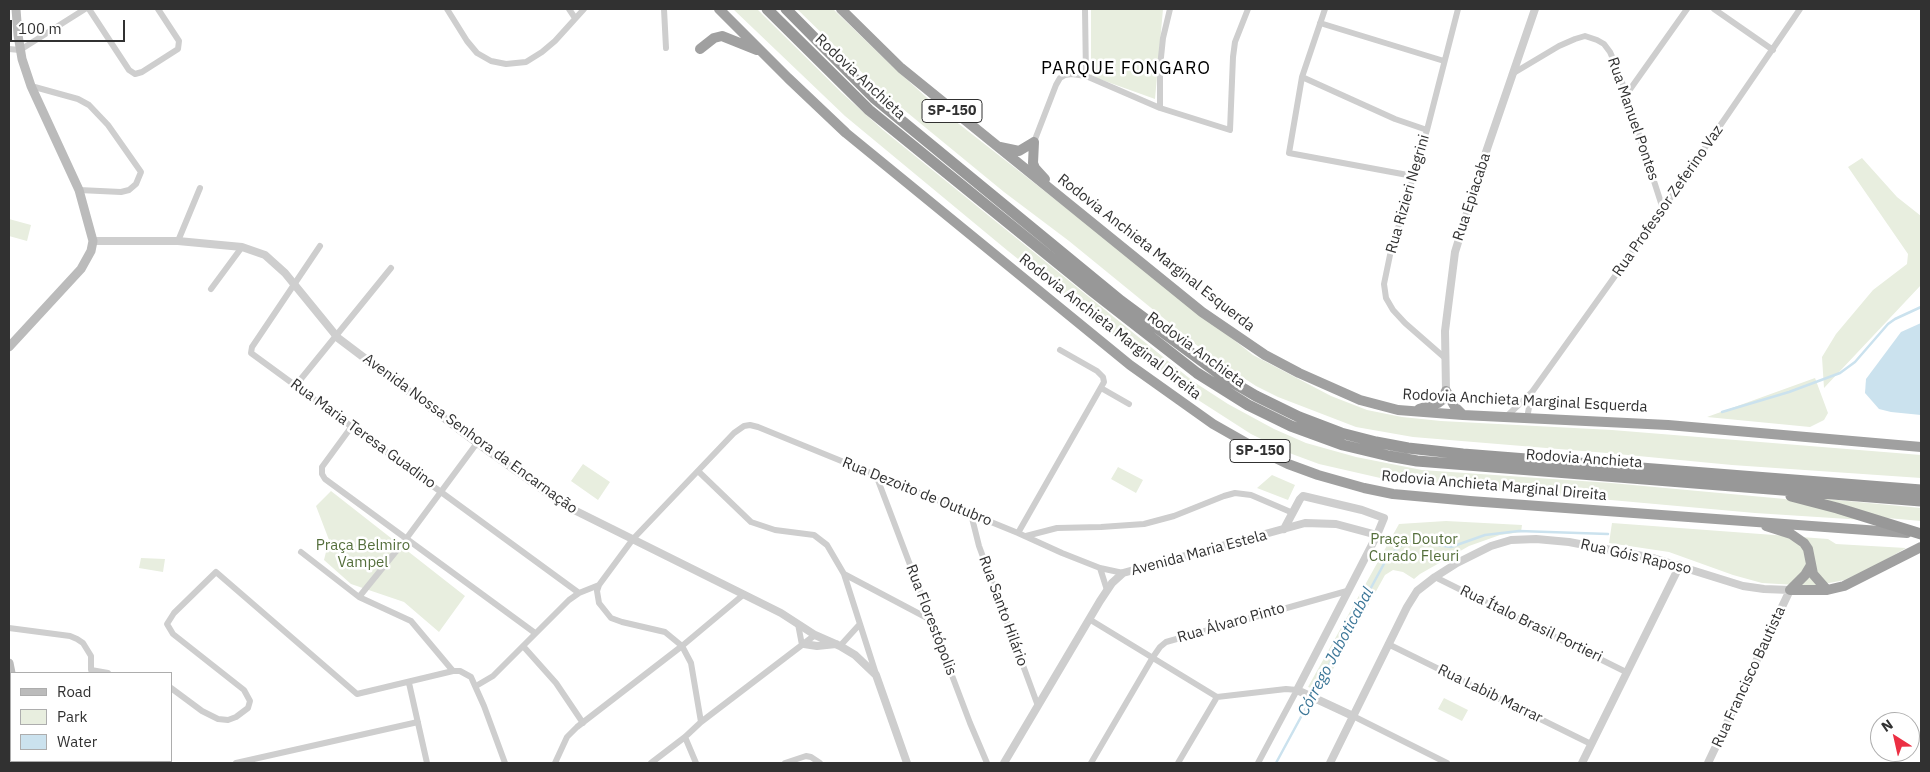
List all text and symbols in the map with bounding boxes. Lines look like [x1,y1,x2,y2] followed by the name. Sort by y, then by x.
[12,10,128,42] scale bar
[18,19,62,38] text: 100 m
[811,31,909,123] street label: Rodovia Anchieta
[1603,55,1663,183] street label: Rua Manuel Pontes
[1039,58,1213,80] district label: PARQUE FONGARO
[922,100,982,122] road number: SP-150
[1609,122,1727,280] street label: Rua Professor Zeferino Vaz
[1382,132,1434,256] street label: Rua Rizieri Negrini
[1449,151,1495,243] street label: Rua Epiacaba
[1054,170,1258,336] street label: Rodovia Anchieta Marginal Esquerda
[1015,250,1205,404] street label: Rodovia Anchieta Marginal Direita
[1143,308,1249,392] street label: Rodovia Anchieta
[359,350,581,518] street label: Avenida Nossa Senhora da Encarnação
[287,375,439,493] street label: Rua Maria Teresa Guadino
[1402,386,1648,416] street label: Rodovia Anchieta Marginal Esquerda
[1230,440,1290,462] road number: SP-150
[1525,446,1643,472] street label: Rodovia Anchieta
[839,454,995,530] street label: Rua Dezoito de Outubro
[1381,467,1607,505] street label: Rodovia Anchieta Marginal Direita
[1129,526,1269,580] street label: Avenida Maria Estela
[1369,531,1459,566] park label: Praça Doutor Curado Fleuri
[1579,535,1693,579] street label: Rua Góis Raposo
[316,537,410,572] park label: Praça Belmiro Vampel
[975,553,1031,669] street label: Rua Santo Hilário
[902,562,960,678] street label: Rua Florestópolis
[1457,582,1605,666] street label: Rua Ítalo Brasil Portieri
[1294,584,1378,720] water label: Córrego Jaboticabal
[1175,599,1287,647] street label: Rua Álvaro Pinto
[1708,604,1790,750] street label: Rua Francisco Bautista
[1435,661,1545,727] street label: Rua Labib Marrar
[10,672,172,762] legend
[57,682,92,701] text: Road
[57,707,87,726] text: Park
[1870,712,1920,762] north arrow
[1878,715,1896,736] text: N
[57,732,97,751] text: Water

